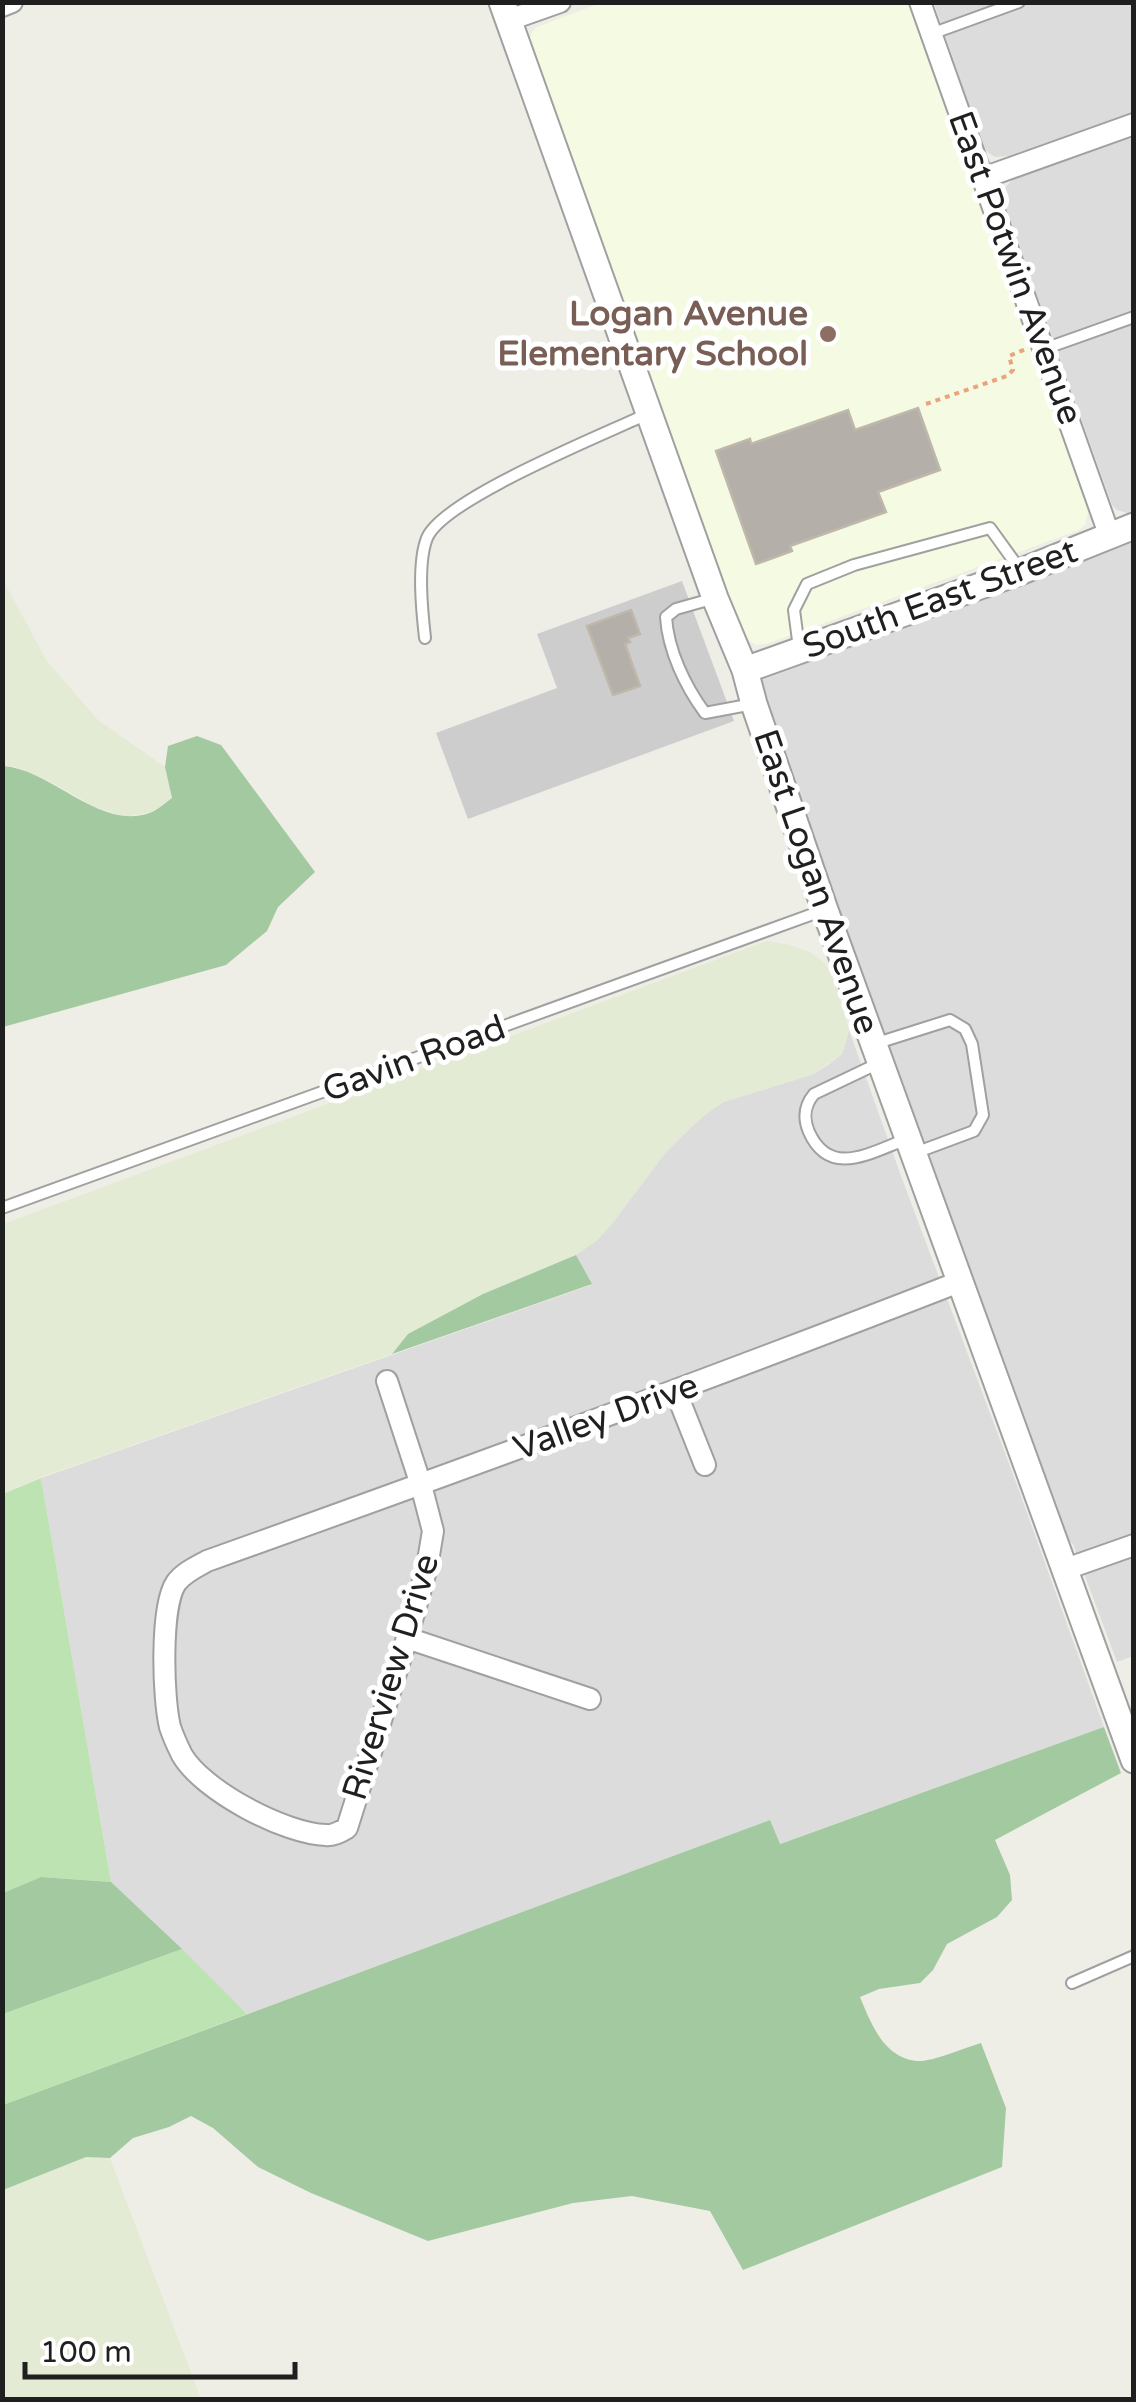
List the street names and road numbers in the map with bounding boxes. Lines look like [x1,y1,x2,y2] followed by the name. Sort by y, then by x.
[939,106,1091,430] street label: East Potwin Avenue
[797,530,1083,668] street label: South East Street
[744,724,888,1040] street label: East Logan Avenue
[317,1007,511,1111] street label: Gavin Road
[508,1364,704,1470] street label: Valley Drive
[334,1549,448,1805] street label: Riverview Drive

